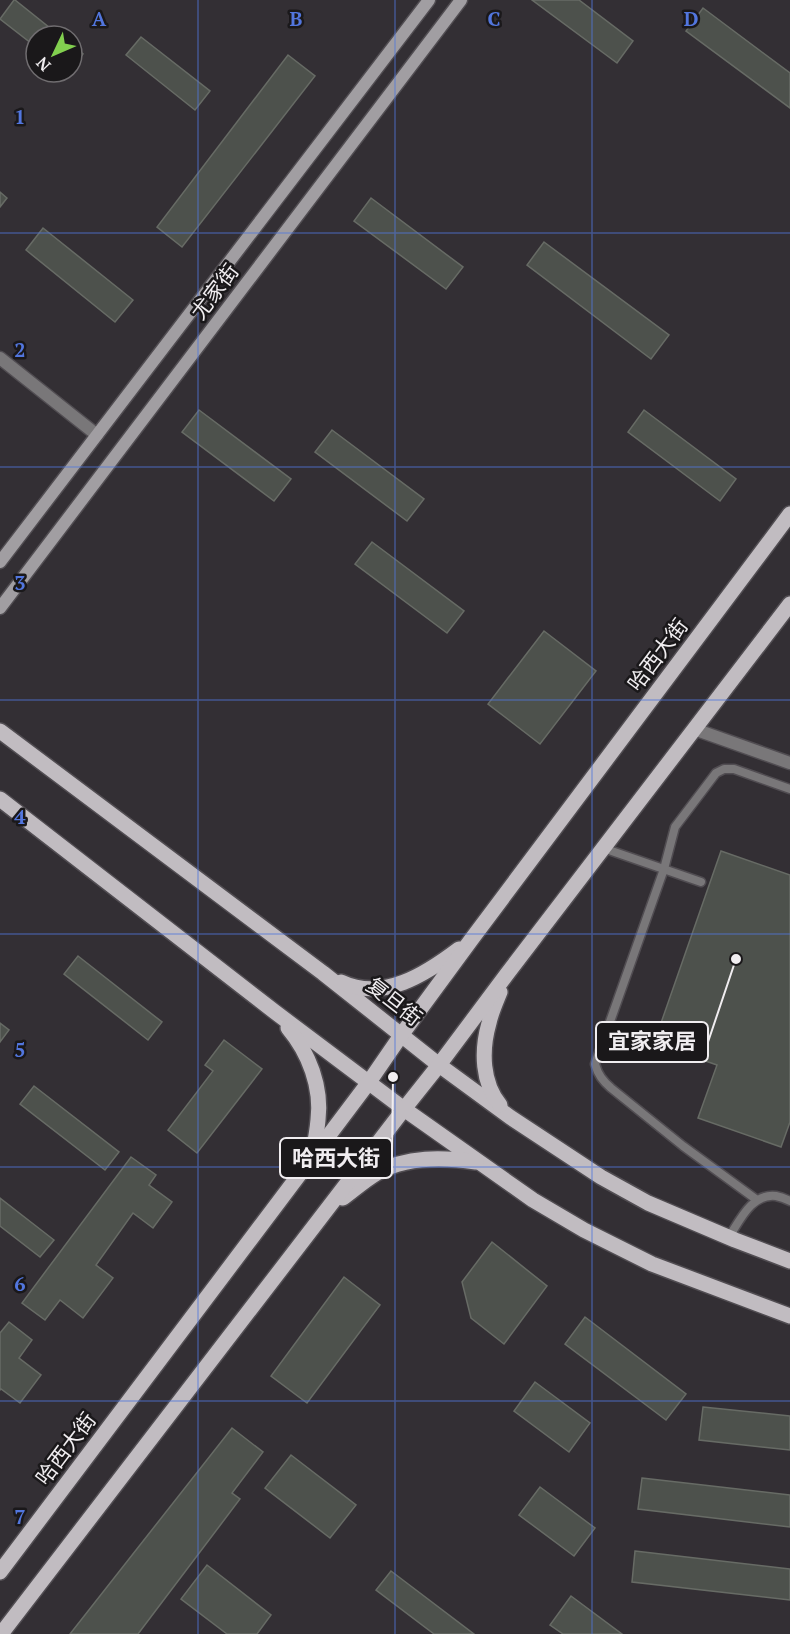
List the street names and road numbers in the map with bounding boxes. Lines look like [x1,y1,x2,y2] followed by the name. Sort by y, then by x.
[184,258,244,325] street label: 尤家街
[621,612,694,696] street label: 哈西大街
[361,971,428,1032] street label: 复旦街
[29,1406,102,1490] street label: 哈西大街

